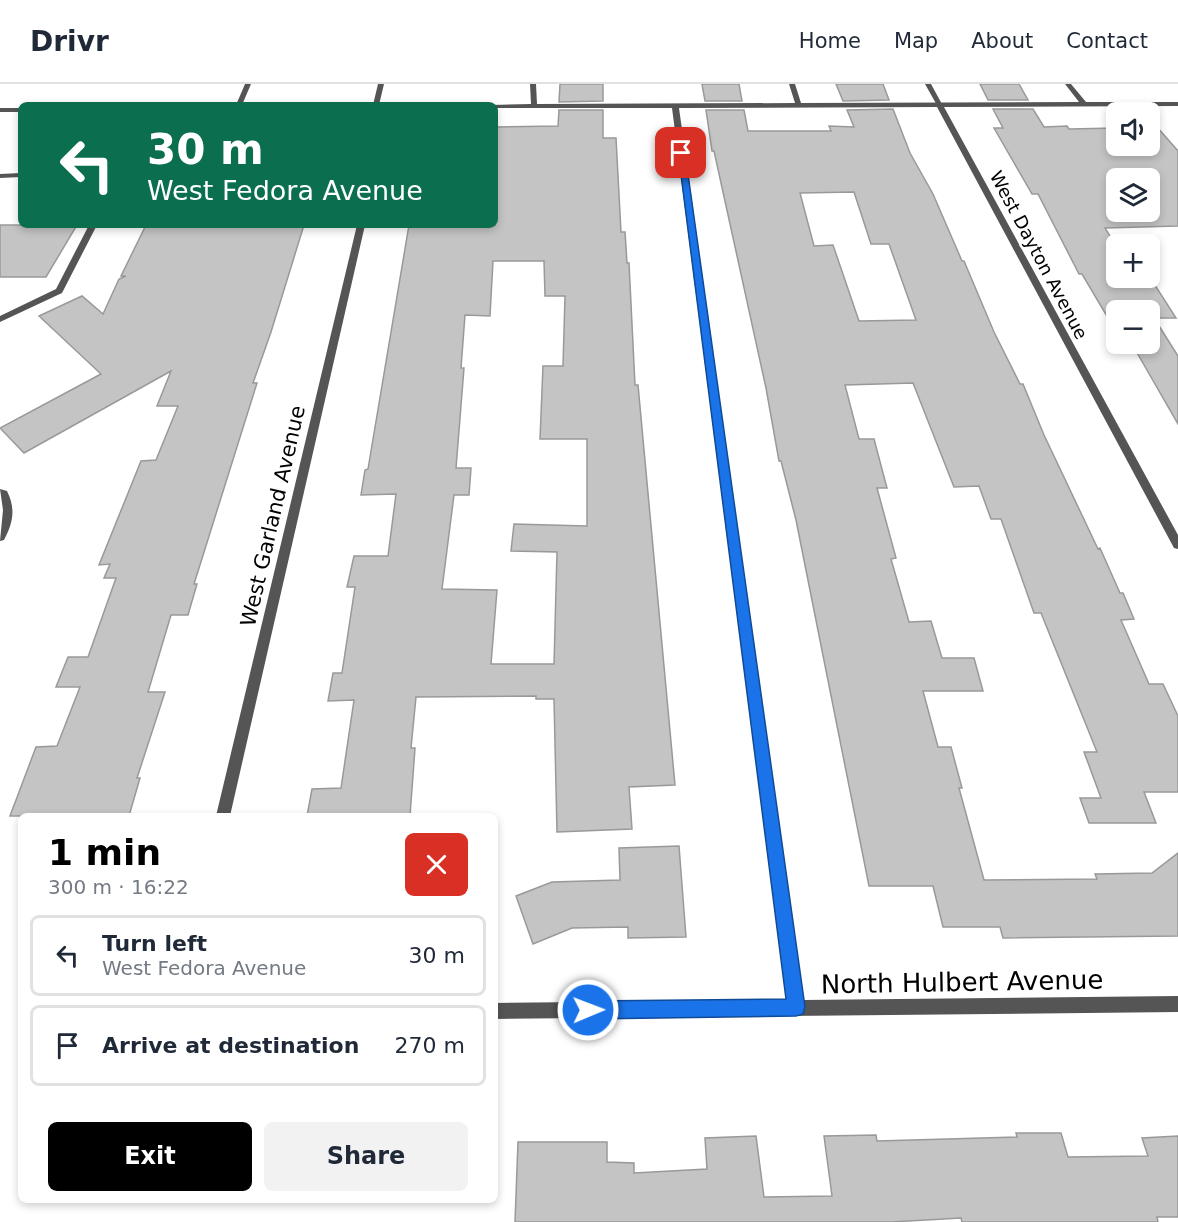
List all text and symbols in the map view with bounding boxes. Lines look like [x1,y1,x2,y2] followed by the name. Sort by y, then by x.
[30,25,109,58] text: Drivr
[799,29,861,53] text: Home
[894,29,938,53] text: Map
[971,29,1033,53] text: About
[1066,29,1148,53] text: Contact
[1106,102,1160,354] map controls
[1106,102,1160,156] button: sound
[147,125,264,174] text: 30 m
[48,126,126,204] icon: left
[655,127,706,178] pin
[664,136,697,169] icon: arrive
[986,167,1092,343] street label: West Dayton Avenue
[1106,168,1160,222] button: layers
[147,175,423,206] text: West Fedora Avenue
[1106,234,1160,288] button: +
[1106,300,1160,354] button: −
[236,403,310,629] street label: West Garland Avenue
[48,832,161,873] text: 1 min
[405,833,468,896] button: close
[48,875,189,899] text: 300 m · 16:22
[102,931,207,956] text: Turn left
[51,939,84,972] icon: left
[409,943,465,968] text: 30 m
[102,956,306,980] text: West Fedora Avenue
[821,965,1103,999] street label: North Hulbert Avenue
[556,978,620,1042] position arrow
[51,1029,84,1062] icon: arrive
[102,1033,359,1058] text: Arrive at destination
[395,1033,465,1058] text: 270 m
[48,1122,252,1191] button: Exit
[264,1122,468,1191] button: Share

